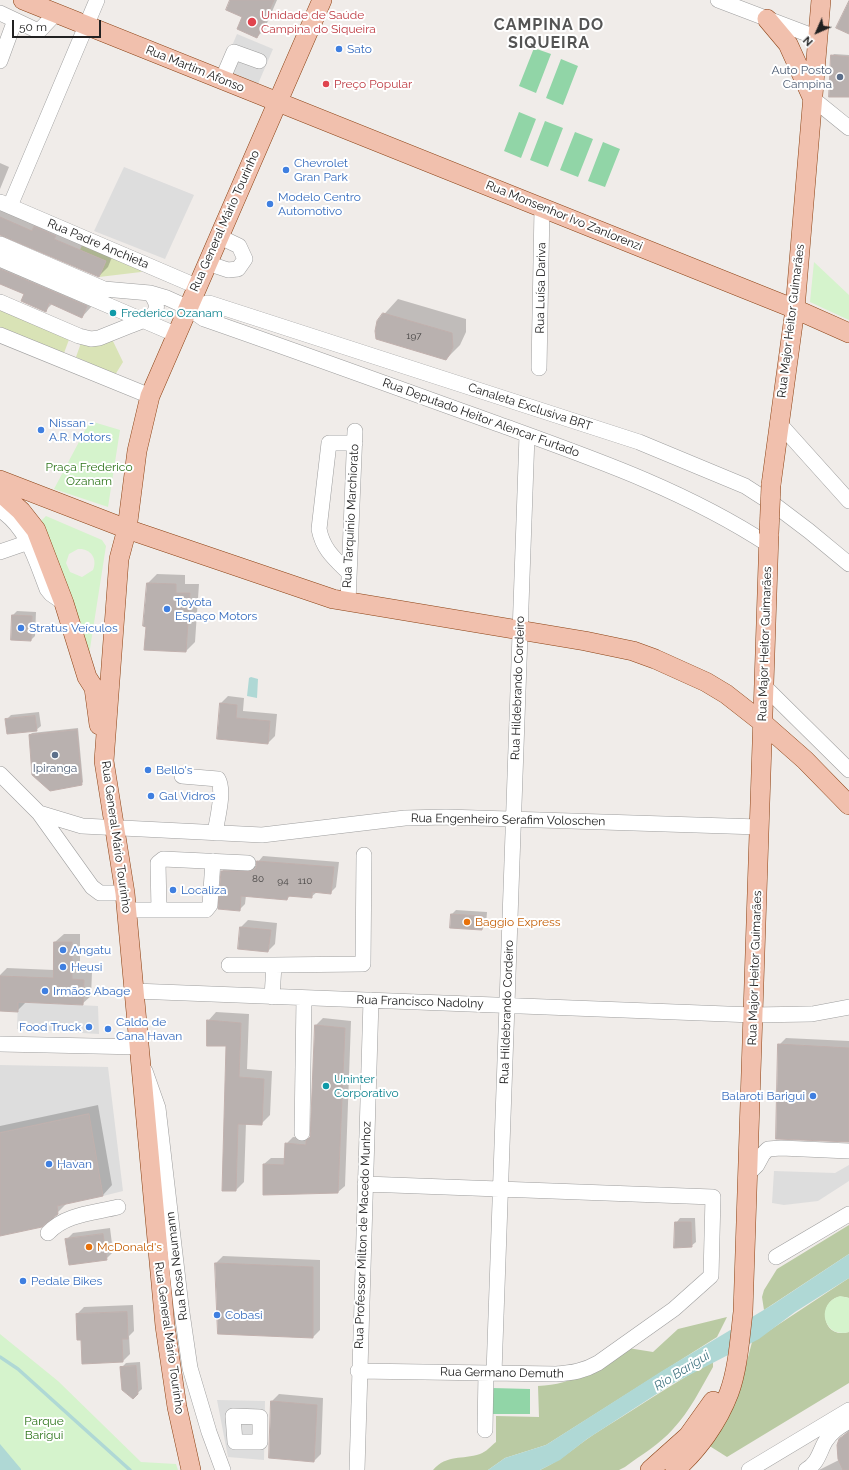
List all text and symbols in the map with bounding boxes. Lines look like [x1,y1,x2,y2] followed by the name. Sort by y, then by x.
[261,8,376,36] place label: Unidade de Saúde Campina do Siqueira
[14,12,103,38] scale bar
[797,12,837,52] north arrow
[494,15,604,53] district label: CAMPINA DO SIQUEIRA
[246,16,258,28] marker: Unidade de Saúde Campina do Siqueira
[19,20,47,34] text: 50 m
[801,33,816,48] text: N
[347,42,372,56] place label: Sato
[144,43,246,95] street label: Rua Martim Afonso
[334,44,344,54] marker: Sato
[771,63,832,91] place label: Auto Posto Campina
[835,72,845,82] marker: Auto Posto Campina
[334,77,412,91] place label: Preço Popular
[321,79,331,89] marker: Preço Popular
[187,148,263,294] street label: Rua General Mário Tourinho
[294,156,348,184] place label: Chevrolet Gran Park
[281,165,291,175] marker: Chevrolet Gran Park
[484,178,644,254] street label: Rua Monsenhor Ivo Zanlorenzi
[278,190,361,218] place label: Modelo Centro Automotivo
[265,199,275,209] marker: Modelo Centro Automotivo
[45,216,151,272] street label: Rua Padre Anchieta
[533,242,549,334] street label: Rua Luísa Dariva
[774,243,808,399] street label: Rua Major Heitor Guimarães
[121,306,223,320] place label: Frederico Ozanam
[108,308,118,318] marker: Frederico Ozanam
[406,330,422,342] house number: 197
[381,376,581,460] street label: Rua Deputado Heitor Alencar Furtado
[466,380,594,434] street label: Canaleta Exclusiva BRT
[49,416,111,444] place label: Nissan - A.R. Motors
[36,425,46,435] marker: Nissan - A.R. Motors
[340,444,362,588] street label: Rua Tarquínio Marchiorato
[45,460,133,488] park label: Praça Frederico Ozanam
[755,566,775,722] street label: Rua Major Heitor Guimarães
[175,595,257,623] place label: Toyota Espaço Motors
[162,604,172,614] marker: Toyota Espaço Motors
[508,616,528,760] street label: Rua Hildebrando Cordeiro
[29,621,118,635] place label: Stratus Veículos
[16,623,26,633] marker: Stratus Veículos
[50,750,60,760] marker: Ipiranga
[98,760,134,914] street label: Rua General Mário Tourinho
[33,761,77,775] place label: Ipiranga
[156,763,193,777] place label: Bello's
[143,765,153,775] marker: Bello's
[159,789,216,803] place label: Gal Vidros
[146,791,156,801] marker: Gal Vidros
[411,811,605,829] street label: Rua Engenheiro Serafim Voloschen
[252,873,264,885] house number: 80
[277,875,289,887] house number: 94
[298,875,312,887] house number: 110
[181,883,226,897] place label: Localiza
[168,885,178,895] marker: Localiza
[745,890,765,1046] street label: Rua Major Heitor Guimarães
[475,915,561,929] place label: Baggio Express
[462,917,472,927] marker: Baggio Express
[497,940,517,1084] street label: Rua Hildebrando Cordeiro
[71,943,111,957] place label: Angatu
[58,945,68,955] marker: Angatu
[71,960,102,974] place label: Heusi
[58,962,68,972] marker: Heusi
[53,984,130,998] place label: Irmãos Abage
[40,986,50,996] marker: Irmãos Abage
[356,993,484,1011] street label: Rua Francisco Nadolny
[116,1015,182,1043] place label: Caldo de Cana Havan
[19,1020,81,1034] place label: Food Truck
[84,1022,94,1032] marker: Food Truck
[103,1024,113,1034] marker: Caldo de Cana Havan
[334,1072,399,1100] place label: Uninter Corporativo
[321,1081,331,1091] marker: Uninter Corporativo
[721,1089,805,1103] place label: Balaroti Barigui
[808,1091,818,1101] marker: Balaroti Barigui
[352,1121,374,1349] street label: Rua Professor Milton de Macedo Munhoz
[57,1157,92,1171] place label: Havan
[44,1159,54,1169] marker: Havan
[163,1211,191,1321] street label: Rua Rosa Neumann
[97,1240,162,1254] place label: McDonald's
[84,1242,94,1252] marker: McDonald's
[151,1261,187,1415] street label: Rua General Mário Tourinho
[31,1274,102,1288] place label: Pedale Bikes
[18,1276,28,1286] marker: Pedale Bikes
[225,1308,263,1322] place label: Cobasi
[212,1310,222,1320] marker: Cobasi
[651,1348,713,1394] water label: Rio Barigui
[440,1365,564,1381] street label: Rua Germano Demuth
[24,1414,64,1442] park label: Parque Barigui

